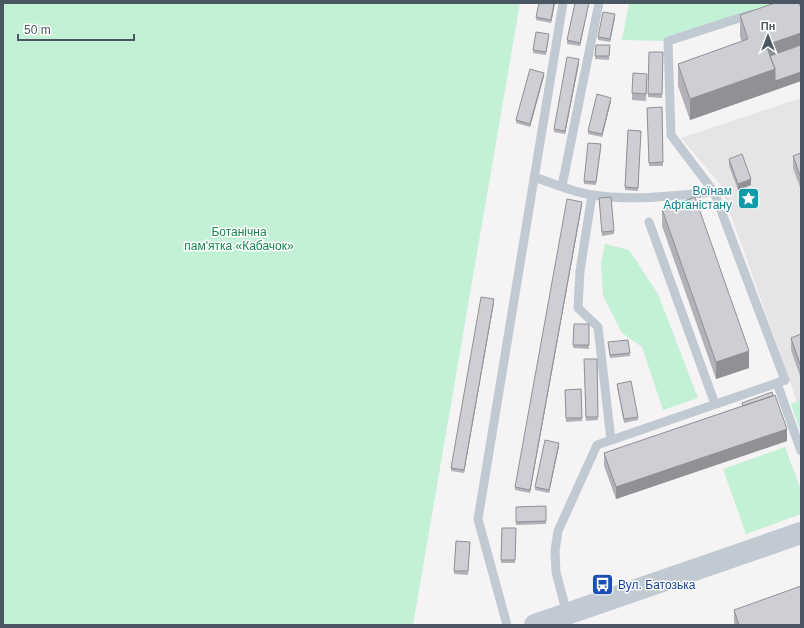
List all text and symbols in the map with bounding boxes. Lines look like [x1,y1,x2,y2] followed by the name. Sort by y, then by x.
[18,16,134,42] scale bar
[748,16,788,56] north arrow
[761,20,775,32] text: Пн
[24,23,51,37] text: 50 m
[663,184,732,212] place label: Воїнам Афганістану
[735,185,761,211] place icon: Воїнам Афганістану
[184,225,294,253] park label: Ботанічна пам'ятка «Кабачок»
[590,572,616,598] bus stop icon: Вул. Батозька
[618,578,696,592] place label: Вул. Батозька

